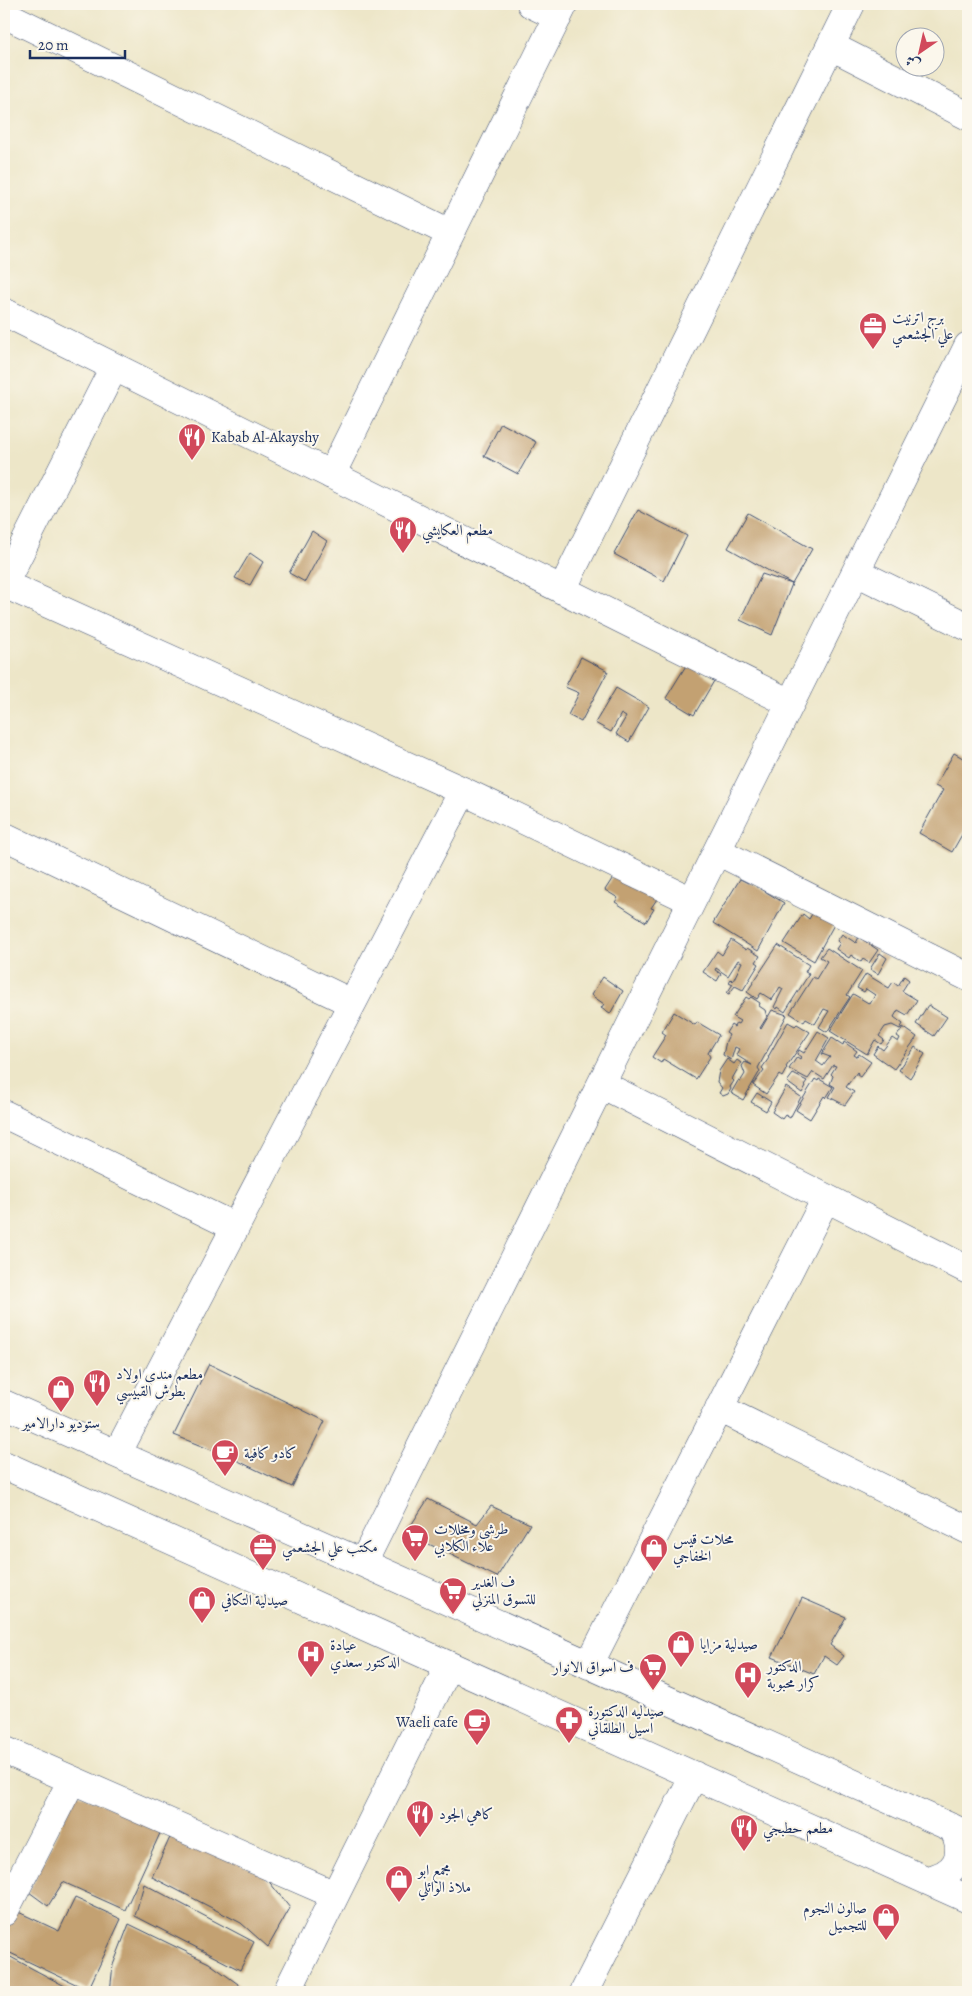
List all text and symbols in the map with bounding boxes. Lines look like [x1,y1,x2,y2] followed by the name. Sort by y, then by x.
[30,28,125,60] scale bar
[894,28,944,78] north arrow
[38,35,69,55] text: 20 m
[902,51,924,74] text: ش
[892,307,953,348] place label: برج اترنيت علي الجشعمي
[858,311,888,350] office icon: برج اترنيت علي الجشعمي
[177,422,207,461] restaurant icon: Kabab Al-Akayshy
[211,427,319,447] place label: Kabab Al-Akayshy
[388,515,418,554] restaurant icon: مطعم العكايشي
[422,520,493,544] place label: مطعم العكايشي
[116,1364,203,1405] place label: مطعم مندي اولاد بطوش القبيسي
[82,1368,112,1407] restaurant icon: مطعم مندي اولاد بطوش القبيسي
[46,1374,76,1413] shop icon: ستوديو دارالامير
[20,1413,100,1433] place label: ستوديو دارالامير
[210,1438,240,1477] cafe icon: كادو كافية
[244,1443,297,1463] place label: كادو كافية
[434,1519,509,1558] place label: طرشي ومخللات علاء الكلابي
[400,1523,430,1562] supermarket icon: طرشي ومخللات علاء الكلابي
[673,1529,734,1568] place label: محلات قيس الخفاجي
[248,1532,278,1571] office icon: مكتب علي الجشعمي
[639,1533,669,1572] shop icon: محلات قيس الخفاجي
[282,1537,378,1561] place label: مكتب علي الجشعمي
[470,1572,536,1611] place label: ف الغدير للتسوق المنزلي
[438,1576,468,1615] supermarket icon: ف الغدير للتسوق المنزلي
[187,1585,217,1624] shop icon: صيدلية التكافي
[221,1590,288,1612] place label: صيدلية التكافي
[666,1629,696,1668] shop icon: صيدلية مزايا
[700,1634,758,1655] place label: صيدلية مزايا
[330,1635,400,1674] place label: عيادة الدكتور سعدي
[296,1639,326,1678] hospital icon: عيادة الدكتور سعدي
[638,1652,668,1691] supermarket icon: ف اسواق الانوار
[765,1656,820,1693] place label: الدكتور كرار محبوبة
[551,1657,634,1677] place label: ف اسواق الانوار
[733,1660,763,1699] hospital icon: الدكتور كرار محبوبة
[588,1701,664,1740] place label: صيدليه الدكتورة اسيل الطلقاني
[554,1705,584,1744] pharmacy icon: صيدليه الدكتورة اسيل الطلقاني
[462,1707,492,1746] cafe icon: Waeli cafe
[395,1712,458,1732] place label: Waeli cafe
[405,1799,435,1838] restaurant icon: كاهي الجود
[439,1804,494,1826] place label: كاهي الجود
[729,1813,759,1852] restaurant icon: مطعم حطبجي
[763,1818,833,1842] place label: مطعم حطبجي
[416,1860,471,1901] place label: مجمع ابو ملاذ الوائلي
[384,1864,414,1903] shop icon: مجمع ابو ملاذ الوائلي
[803,1898,867,1936] place label: صالون النجوم للتجميل
[871,1902,901,1941] shop icon: صالون النجوم للتجميل

